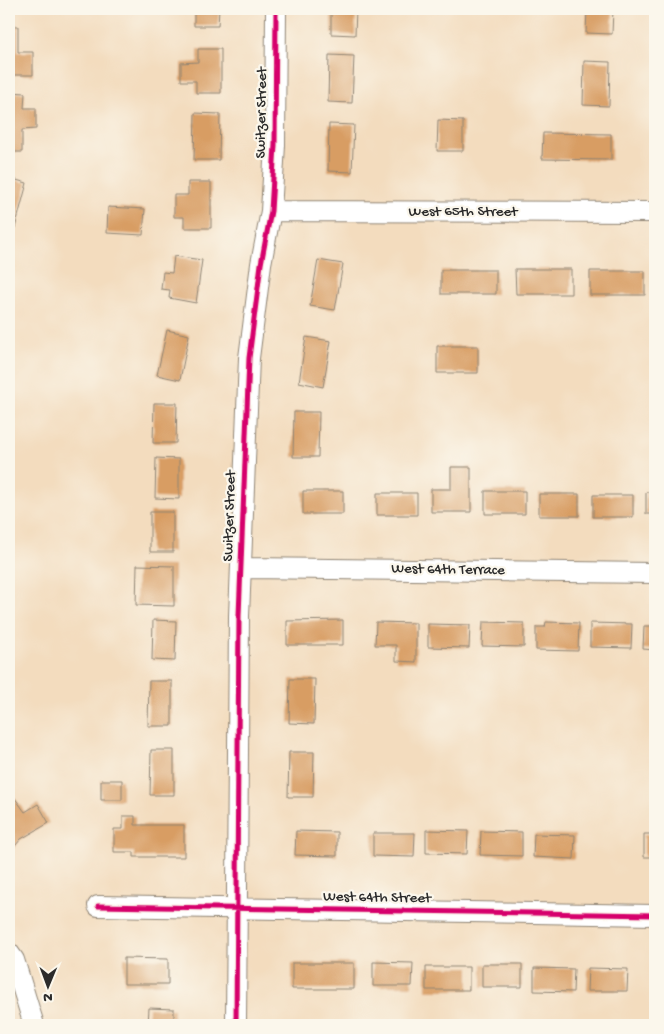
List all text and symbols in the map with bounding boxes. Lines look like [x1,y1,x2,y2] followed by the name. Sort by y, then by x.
[252,65,272,159] street label: Switzer Street
[409,203,519,221] street label: West 65th Street
[219,468,241,562] street label: Switzer Street
[391,560,505,580] street label: West 64th Terrace
[323,888,433,908] street label: West 64th Street
[22,962,72,1012] north arrow
[43,988,53,1005] text: N

